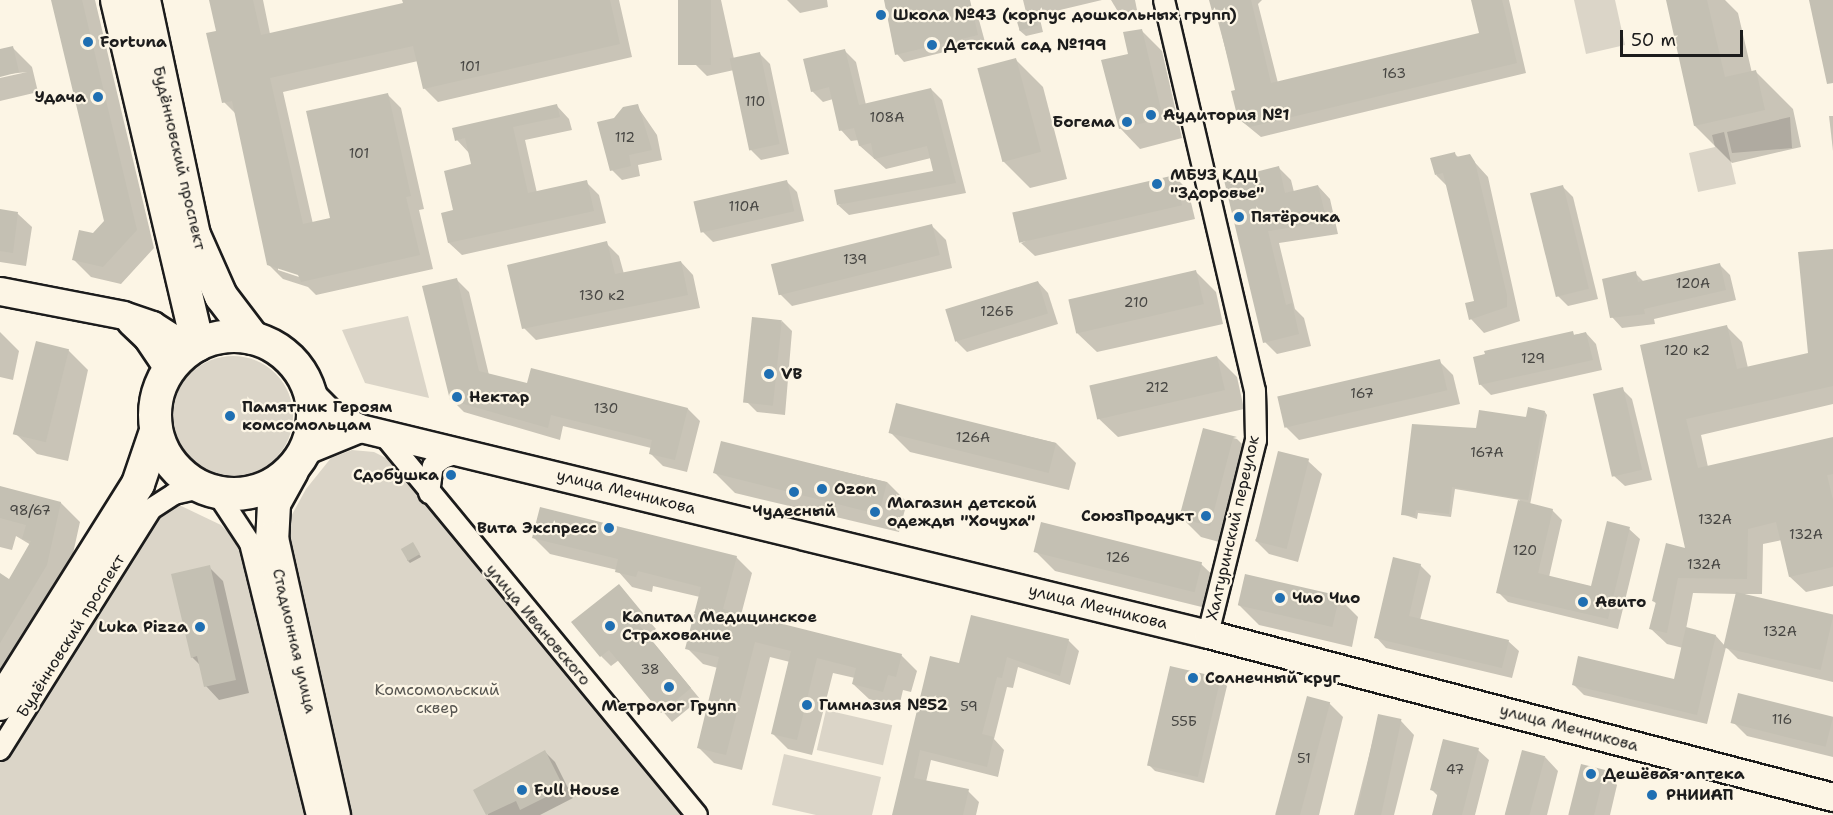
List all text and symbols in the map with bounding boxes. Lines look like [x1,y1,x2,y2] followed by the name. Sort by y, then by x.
[893,5,1237,25] place label: Школа №43 (корпус дошкольных групп)
[874,8,888,22] marker: Школа №43 (корпус дошкольных групп)
[1623,18,1746,56] scale bar
[1631,28,1676,52] text: 50 m
[100,32,167,52] place label: Fortuna
[81,35,95,49] marker: Fortuna
[944,35,1106,55] place label: Детский сад №199
[925,38,939,52] marker: Детский сад №199
[460,58,480,74] house number: 101
[148,64,210,252] street label: Будённовский проспект
[1382,65,1406,81] house number: 163
[35,87,86,107] place label: Удача
[91,90,105,104] marker: Удача
[745,93,765,109] house number: 110
[1163,105,1290,125] place label: Аудитория №1
[1144,108,1158,122] marker: Аудитория №1
[869,109,905,125] house number: 108А
[1053,112,1115,132] place label: Богема
[1120,115,1134,129] marker: Богема
[615,129,635,145] house number: 112
[349,145,369,161] house number: 101
[1170,165,1264,203] place label: МБУЗ КДЦ "Здоровье"
[1148,175,1166,193] marker: МБУЗ КДЦ "Здоровье"
[729,198,759,214] house number: 110А
[1251,207,1340,227] place label: Пятёрочка
[1232,210,1246,224] marker: Пятёрочка
[843,251,867,267] house number: 139
[1676,275,1710,291] house number: 120А
[579,287,625,303] house number: 130 к2
[1124,294,1148,310] house number: 210
[980,303,1014,319] house number: 126Б
[1664,342,1710,358] house number: 120 к2
[1521,350,1545,366] house number: 129
[781,364,802,384] place label: VB
[762,367,776,381] marker: VB
[1145,379,1169,395] house number: 212
[1350,385,1374,401] house number: 167
[469,387,529,407] place label: Нектар
[450,390,464,404] marker: Нектар
[242,397,392,435] place label: Памятник Героям комсомольцам
[594,400,618,416] house number: 130
[223,409,237,423] marker: Памятник Героям комсомольцам
[956,429,990,445] house number: 126А
[1202,434,1264,622] street label: Халтуринский переулок
[1470,444,1504,460] house number: 167А
[353,465,439,485] place label: Сдобушка
[554,465,698,519] street label: улица Мечникова
[444,468,458,482] marker: Сдобушка
[834,479,876,499] place label: Ozon
[815,482,829,496] marker: Ozon
[787,485,801,499] marker: Чудесный
[887,493,1037,531] place label: Магазин детской одежды "Хочуха"
[752,501,836,521] place label: Чудесный
[9,502,51,518] house number: 98/67
[868,505,882,519] marker: Магазин детской одежды "Хочуха"
[1081,506,1194,526] place label: СоюзПродукт
[1199,509,1213,523] marker: СоюзПродукт
[1698,511,1732,527] house number: 132А
[477,518,597,538] place label: Вита Экспресс
[602,521,616,535] marker: Вита Экспресс
[1789,526,1823,542] house number: 132А
[1513,542,1537,558] house number: 120
[1106,549,1130,565] house number: 126
[13,551,129,721] street label: Будённовский проспект
[1687,556,1721,572] house number: 132А
[482,560,594,690] street label: улица Ивановского
[268,567,320,715] street label: Стадионная улица
[1026,580,1170,634] street label: улица Мечникова
[1292,588,1360,608] place label: Чио Чио
[1273,591,1287,605] marker: Чио Чио
[1595,592,1646,612] place label: Авито
[1576,595,1590,609] marker: Авито
[622,607,817,645] place label: Капитал Медицинское Страхование
[98,617,188,637] place label: Luka Pizza
[603,619,617,633] marker: Капитал Медицинское Страхование
[193,620,207,634] marker: Luka Pizza
[1763,623,1797,639] house number: 132А
[640,661,660,677] house number: 38
[1205,668,1340,688] place label: Солнечный круг
[1186,671,1200,685] marker: Солнечный круг
[375,680,499,718] park label: Комсомольский сквер
[662,680,676,694] marker: Метролог Групп
[819,695,948,715] place label: Гимназия №52
[601,696,737,716] place label: Метролог Групп
[800,698,814,712] marker: Гимназия №52
[960,698,978,714] house number: 59
[1498,700,1640,756] street label: улица Мечникова
[1772,711,1792,727] house number: 116
[1171,713,1197,729] house number: 55Б
[1297,750,1311,766] house number: 51
[1446,761,1464,777] house number: 47
[1603,764,1745,784] place label: Дешёвая аптека
[1584,767,1598,781] marker: Дешёвая аптека
[534,780,620,800] place label: Full House
[515,783,529,797] marker: Full House
[1666,785,1734,805] place label: РНИИАП
[1643,786,1661,804] marker: РНИИАП

